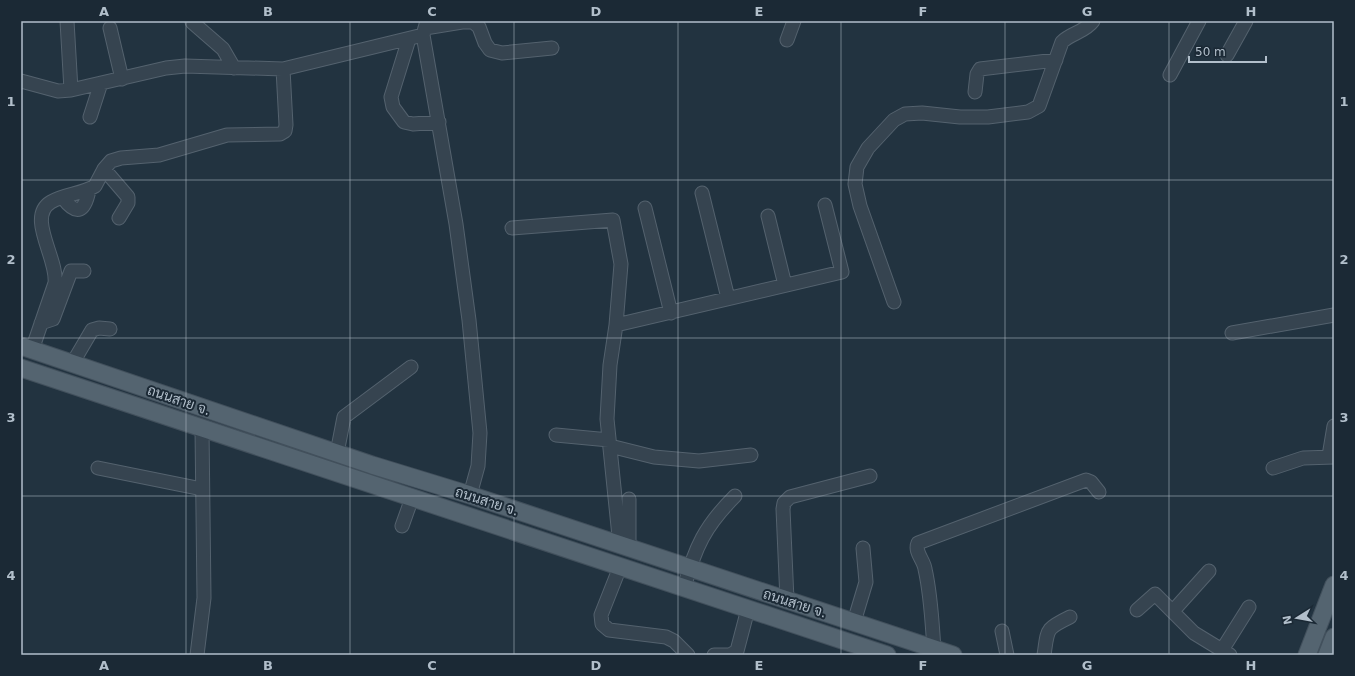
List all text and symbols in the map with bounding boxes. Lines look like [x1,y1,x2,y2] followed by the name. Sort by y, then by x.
[99,4,109,19] text: A
[263,4,273,19] text: B
[427,4,437,19] text: C
[591,4,602,19] text: D
[755,4,763,19] text: E
[919,4,927,19] text: F
[1082,4,1092,19] text: G
[1246,4,1256,19] text: H
[1189,38,1266,64] scale bar
[1195,45,1226,59] text: 50 m
[6,94,16,109] text: 1
[1339,94,1349,109] text: 1
[6,252,16,267] text: 2
[1339,252,1349,267] text: 2
[145,382,213,418] street label: ถนนสาย จ.
[6,410,16,425] text: 3
[1339,410,1349,425] text: 3
[453,483,521,519] street label: ถนนสาย จ.
[6,568,16,583] text: 4
[1339,568,1349,583] text: 4
[761,585,829,621] street label: ถนนสาย จ.
[1277,598,1317,638] north arrow
[1280,614,1295,626] text: N
[99,658,109,673] text: A
[263,658,273,673] text: B
[427,658,437,673] text: C
[591,658,602,673] text: D
[755,658,763,673] text: E
[919,658,927,673] text: F
[1082,658,1092,673] text: G
[1246,658,1256,673] text: H

